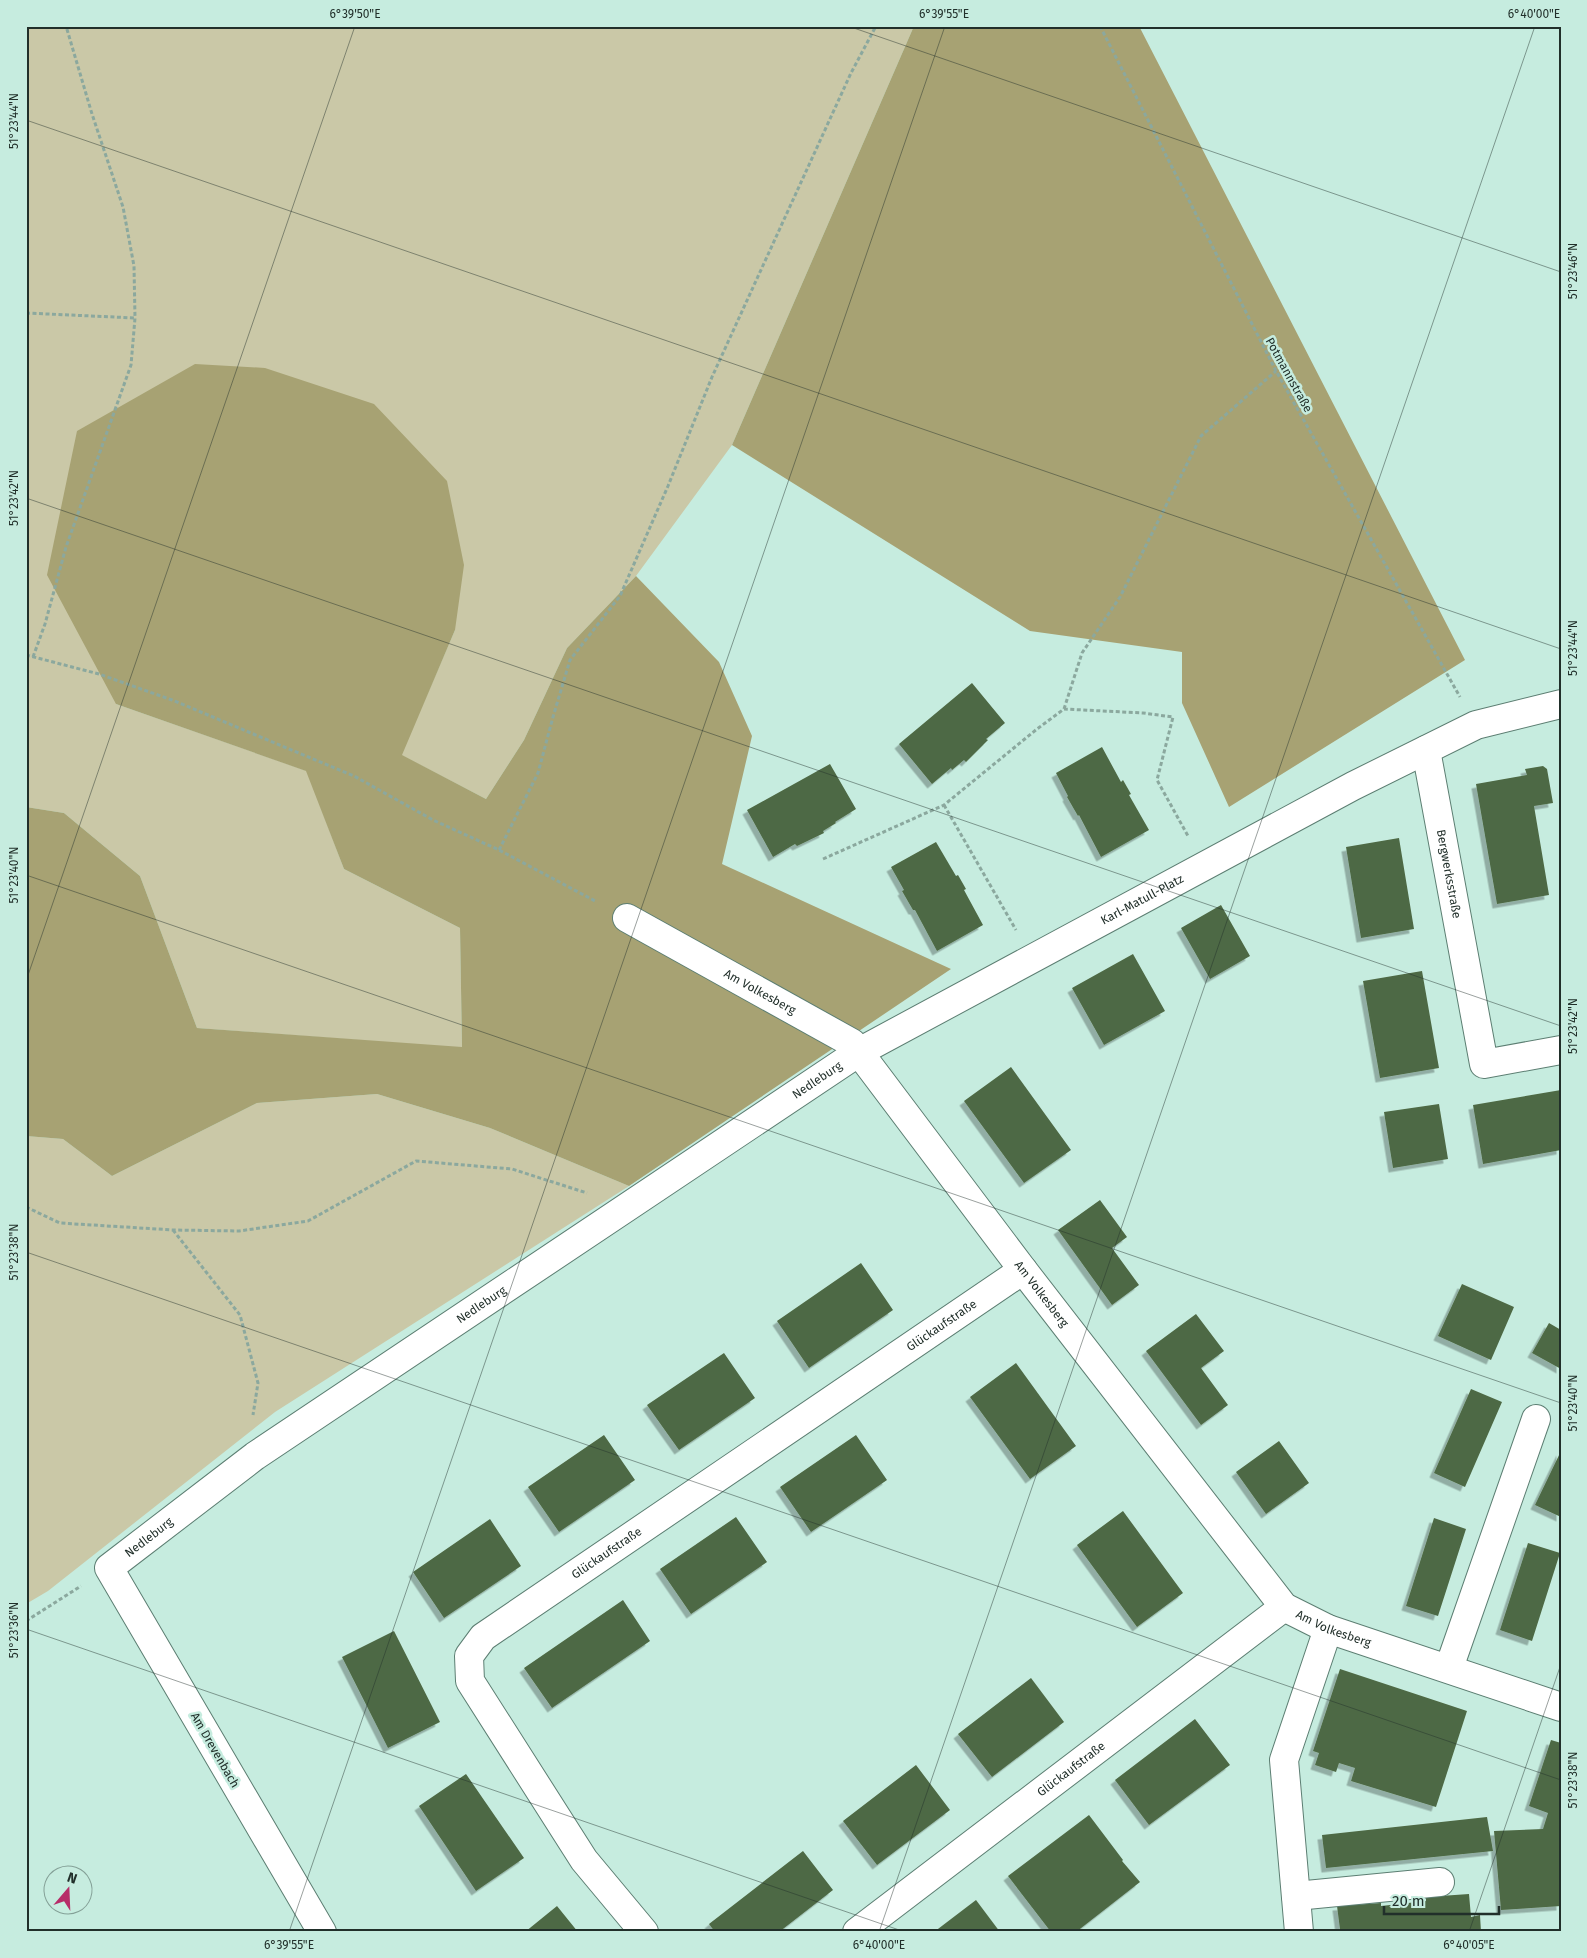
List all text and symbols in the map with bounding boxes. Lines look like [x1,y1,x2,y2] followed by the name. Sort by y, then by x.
[329,7,381,21] text: 6°39'50"E
[919,7,969,21] text: 6°39'55"E
[1508,7,1560,21] text: 6°40'00"E
[7,93,21,149] text: 51°23'44"N
[1566,243,1580,299] text: 51°23'46"N
[1263,335,1315,415] street label: Potmannstraße
[7,470,21,526] text: 51°23'42"N
[1566,620,1580,676] text: 51°23'44"N
[1434,828,1464,920] street label: Bergwerksstraße
[7,847,21,903] text: 51°23'40"N
[1098,872,1186,927] street label: Karl-Matull-Platz
[722,966,799,1018] street label: Am Volkesberg
[1566,998,1580,1054] text: 51°23'42"N
[790,1058,845,1102] street label: Nedleburg
[7,1224,21,1280] text: 51°23'38"N
[1012,1258,1072,1331] street label: Am Volkesberg
[454,1283,509,1326] street label: Nedleburg
[904,1297,979,1354] street label: Glückaufstraße
[1566,1375,1580,1431] text: 51°23'40"N
[122,1514,176,1560] street label: Nedleburg
[569,1524,644,1582] street label: Glückaufstraße
[7,1602,21,1658] text: 51°23'36"N
[1294,1607,1374,1650] street label: Am Volkesberg
[188,1710,242,1790] street label: Am Drevenbach
[1034,1739,1108,1799] street label: Glückaufstraße
[1566,1752,1580,1808] text: 51°23'38"N
[42,1866,92,1916] north arrow
[65,1869,79,1888] text: N
[1384,1883,1500,1915] scale bar
[1392,1892,1425,1910] text: 20 m
[264,1938,314,1952] text: 6°39'55"E
[853,1938,905,1952] text: 6°40'00"E
[1443,1938,1495,1952] text: 6°40'05"E

